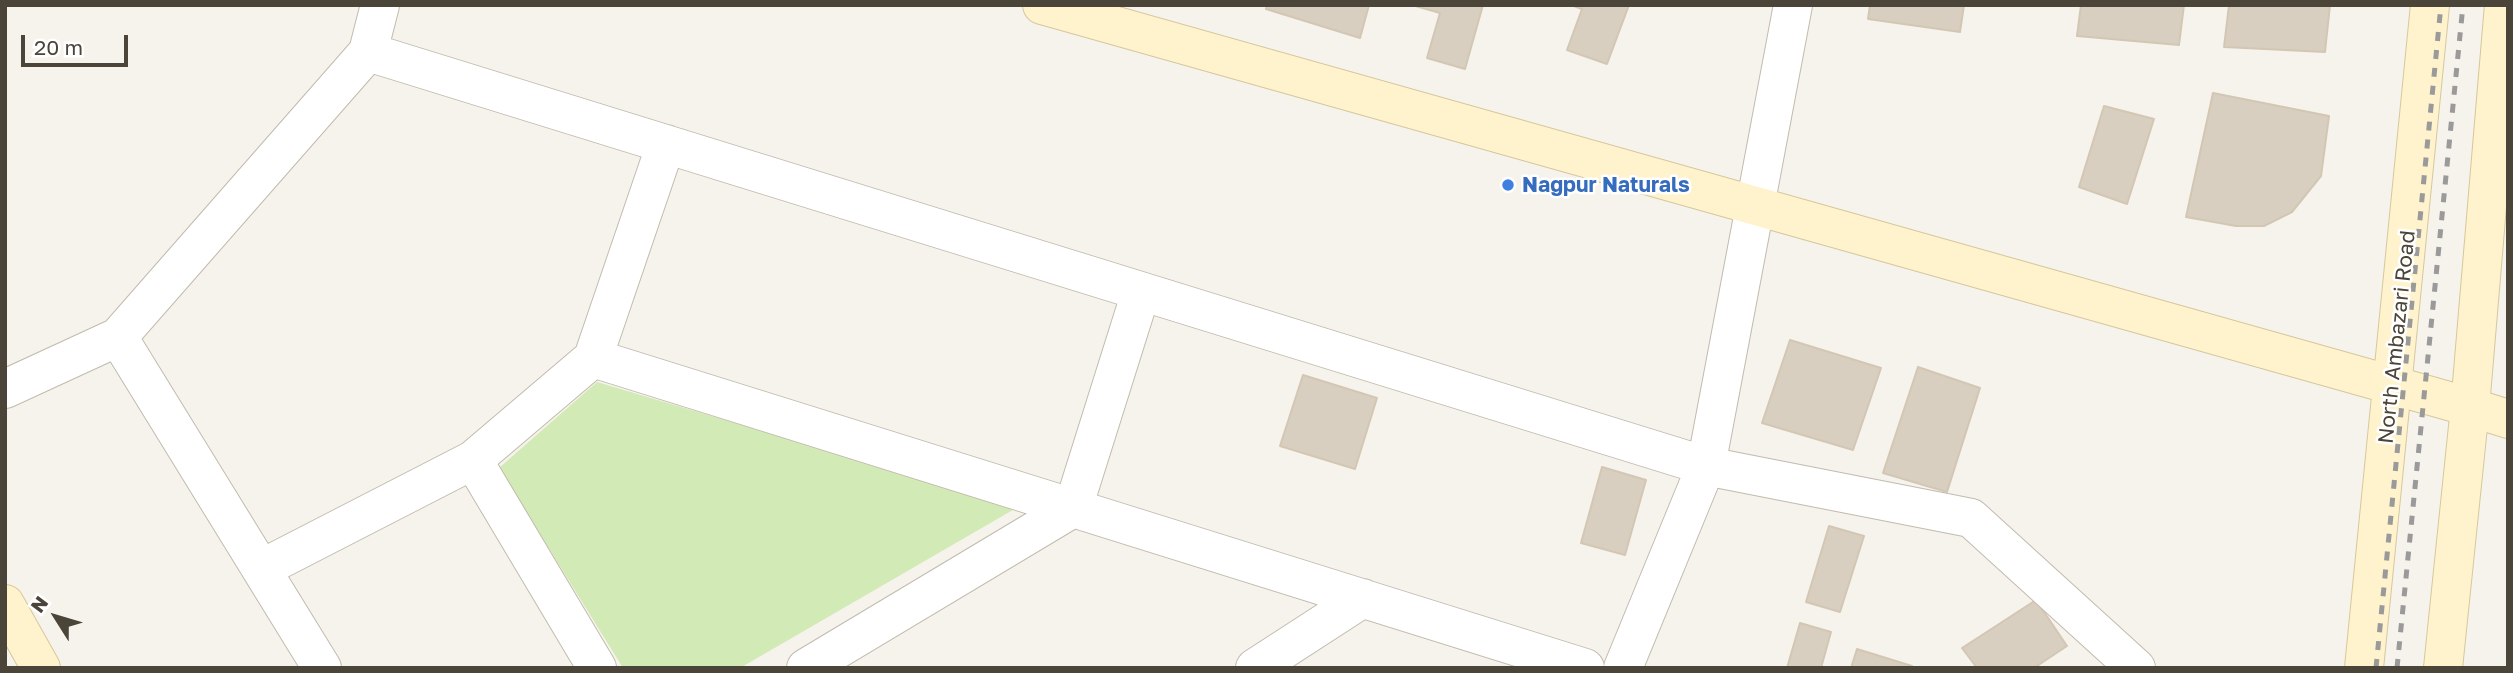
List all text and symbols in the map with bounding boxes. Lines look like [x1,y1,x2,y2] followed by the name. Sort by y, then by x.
[24,21,131,65] scale bar
[34,34,83,60] text: 20 m
[1522,172,1690,198] place label: Nagpur Naturals
[1500,177,1516,193] marker: Nagpur Naturals
[2373,229,2421,445] street label: North Ambazari Road
[21,582,91,652] north arrow
[25,591,52,617] text: N

